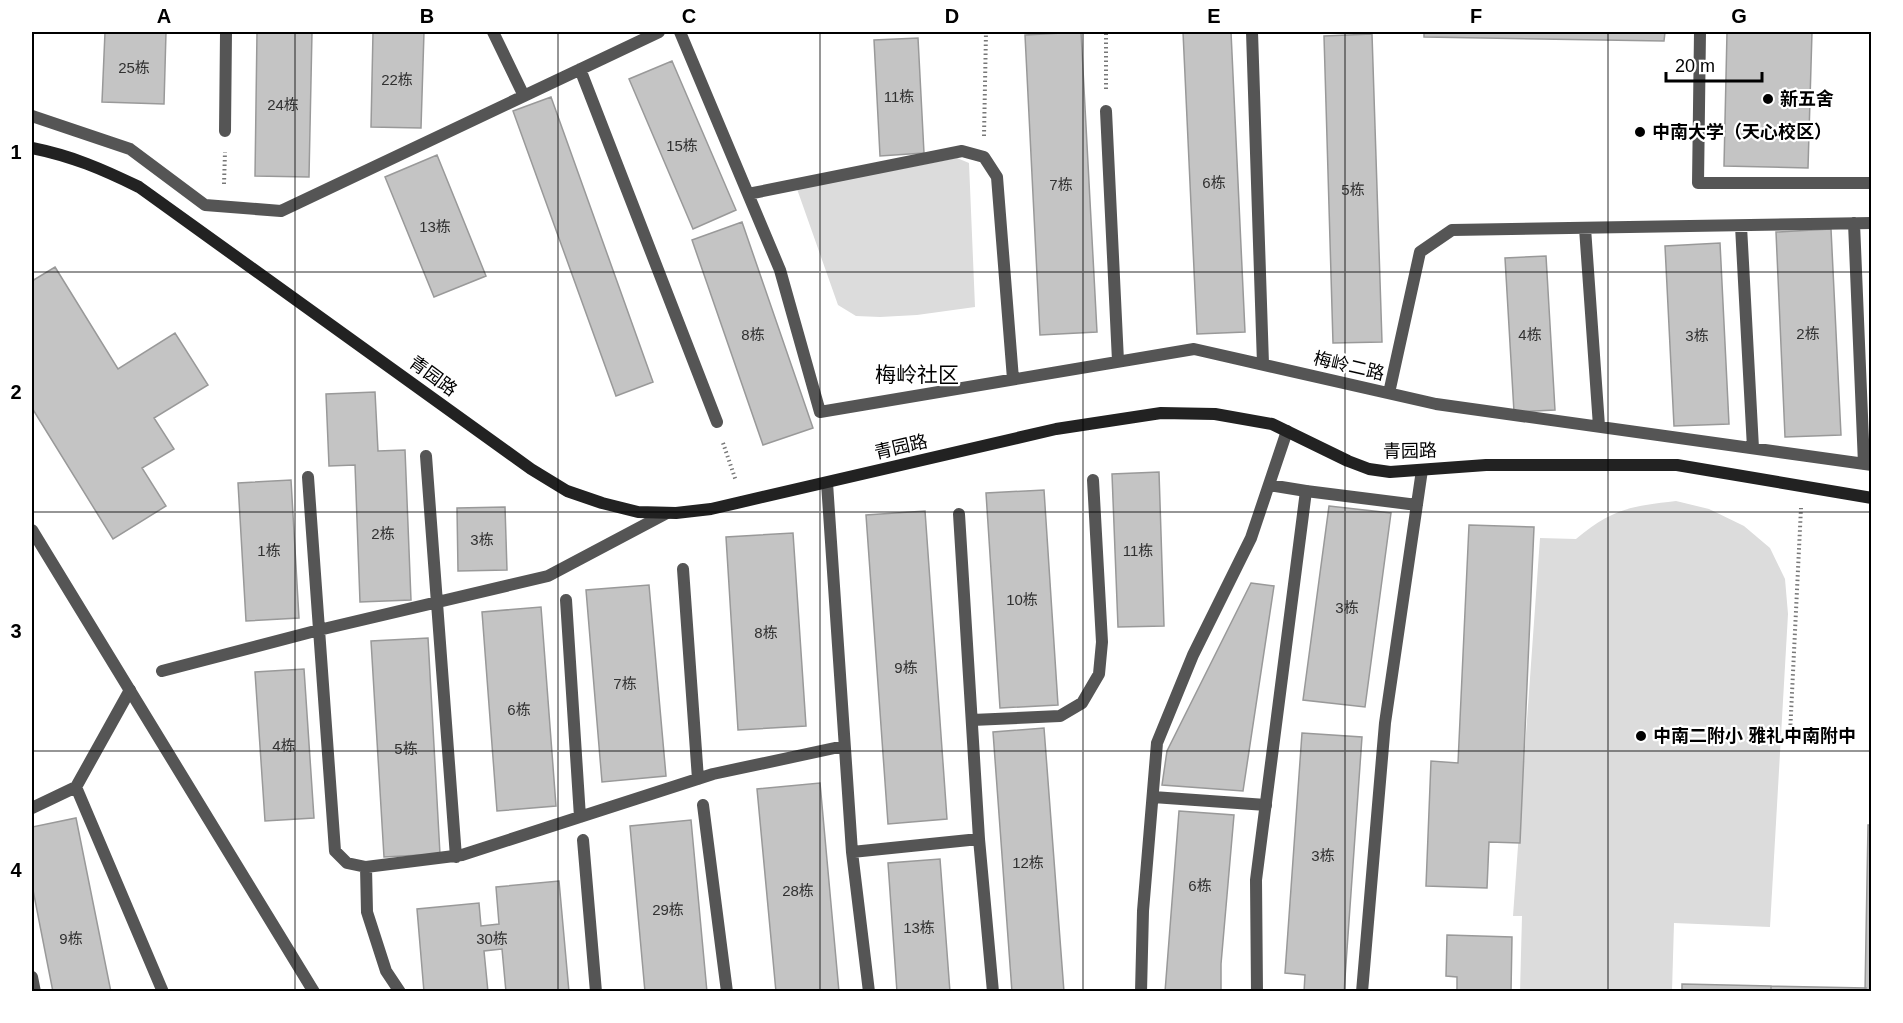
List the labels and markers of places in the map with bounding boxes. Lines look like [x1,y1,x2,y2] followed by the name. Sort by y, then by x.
[1780,89,1834,109] place label: 新五舍
[1761,92,1775,106] marker: 新五舍
[1652,122,1832,142] place label: 中南大学（天心校区）
[1633,125,1647,139] marker: 中南大学（天心校区）
[1653,726,1856,746] place label: 中南二附小 雅礼中南附中
[1634,729,1648,743] marker: 中南二附小 雅礼中南附中

